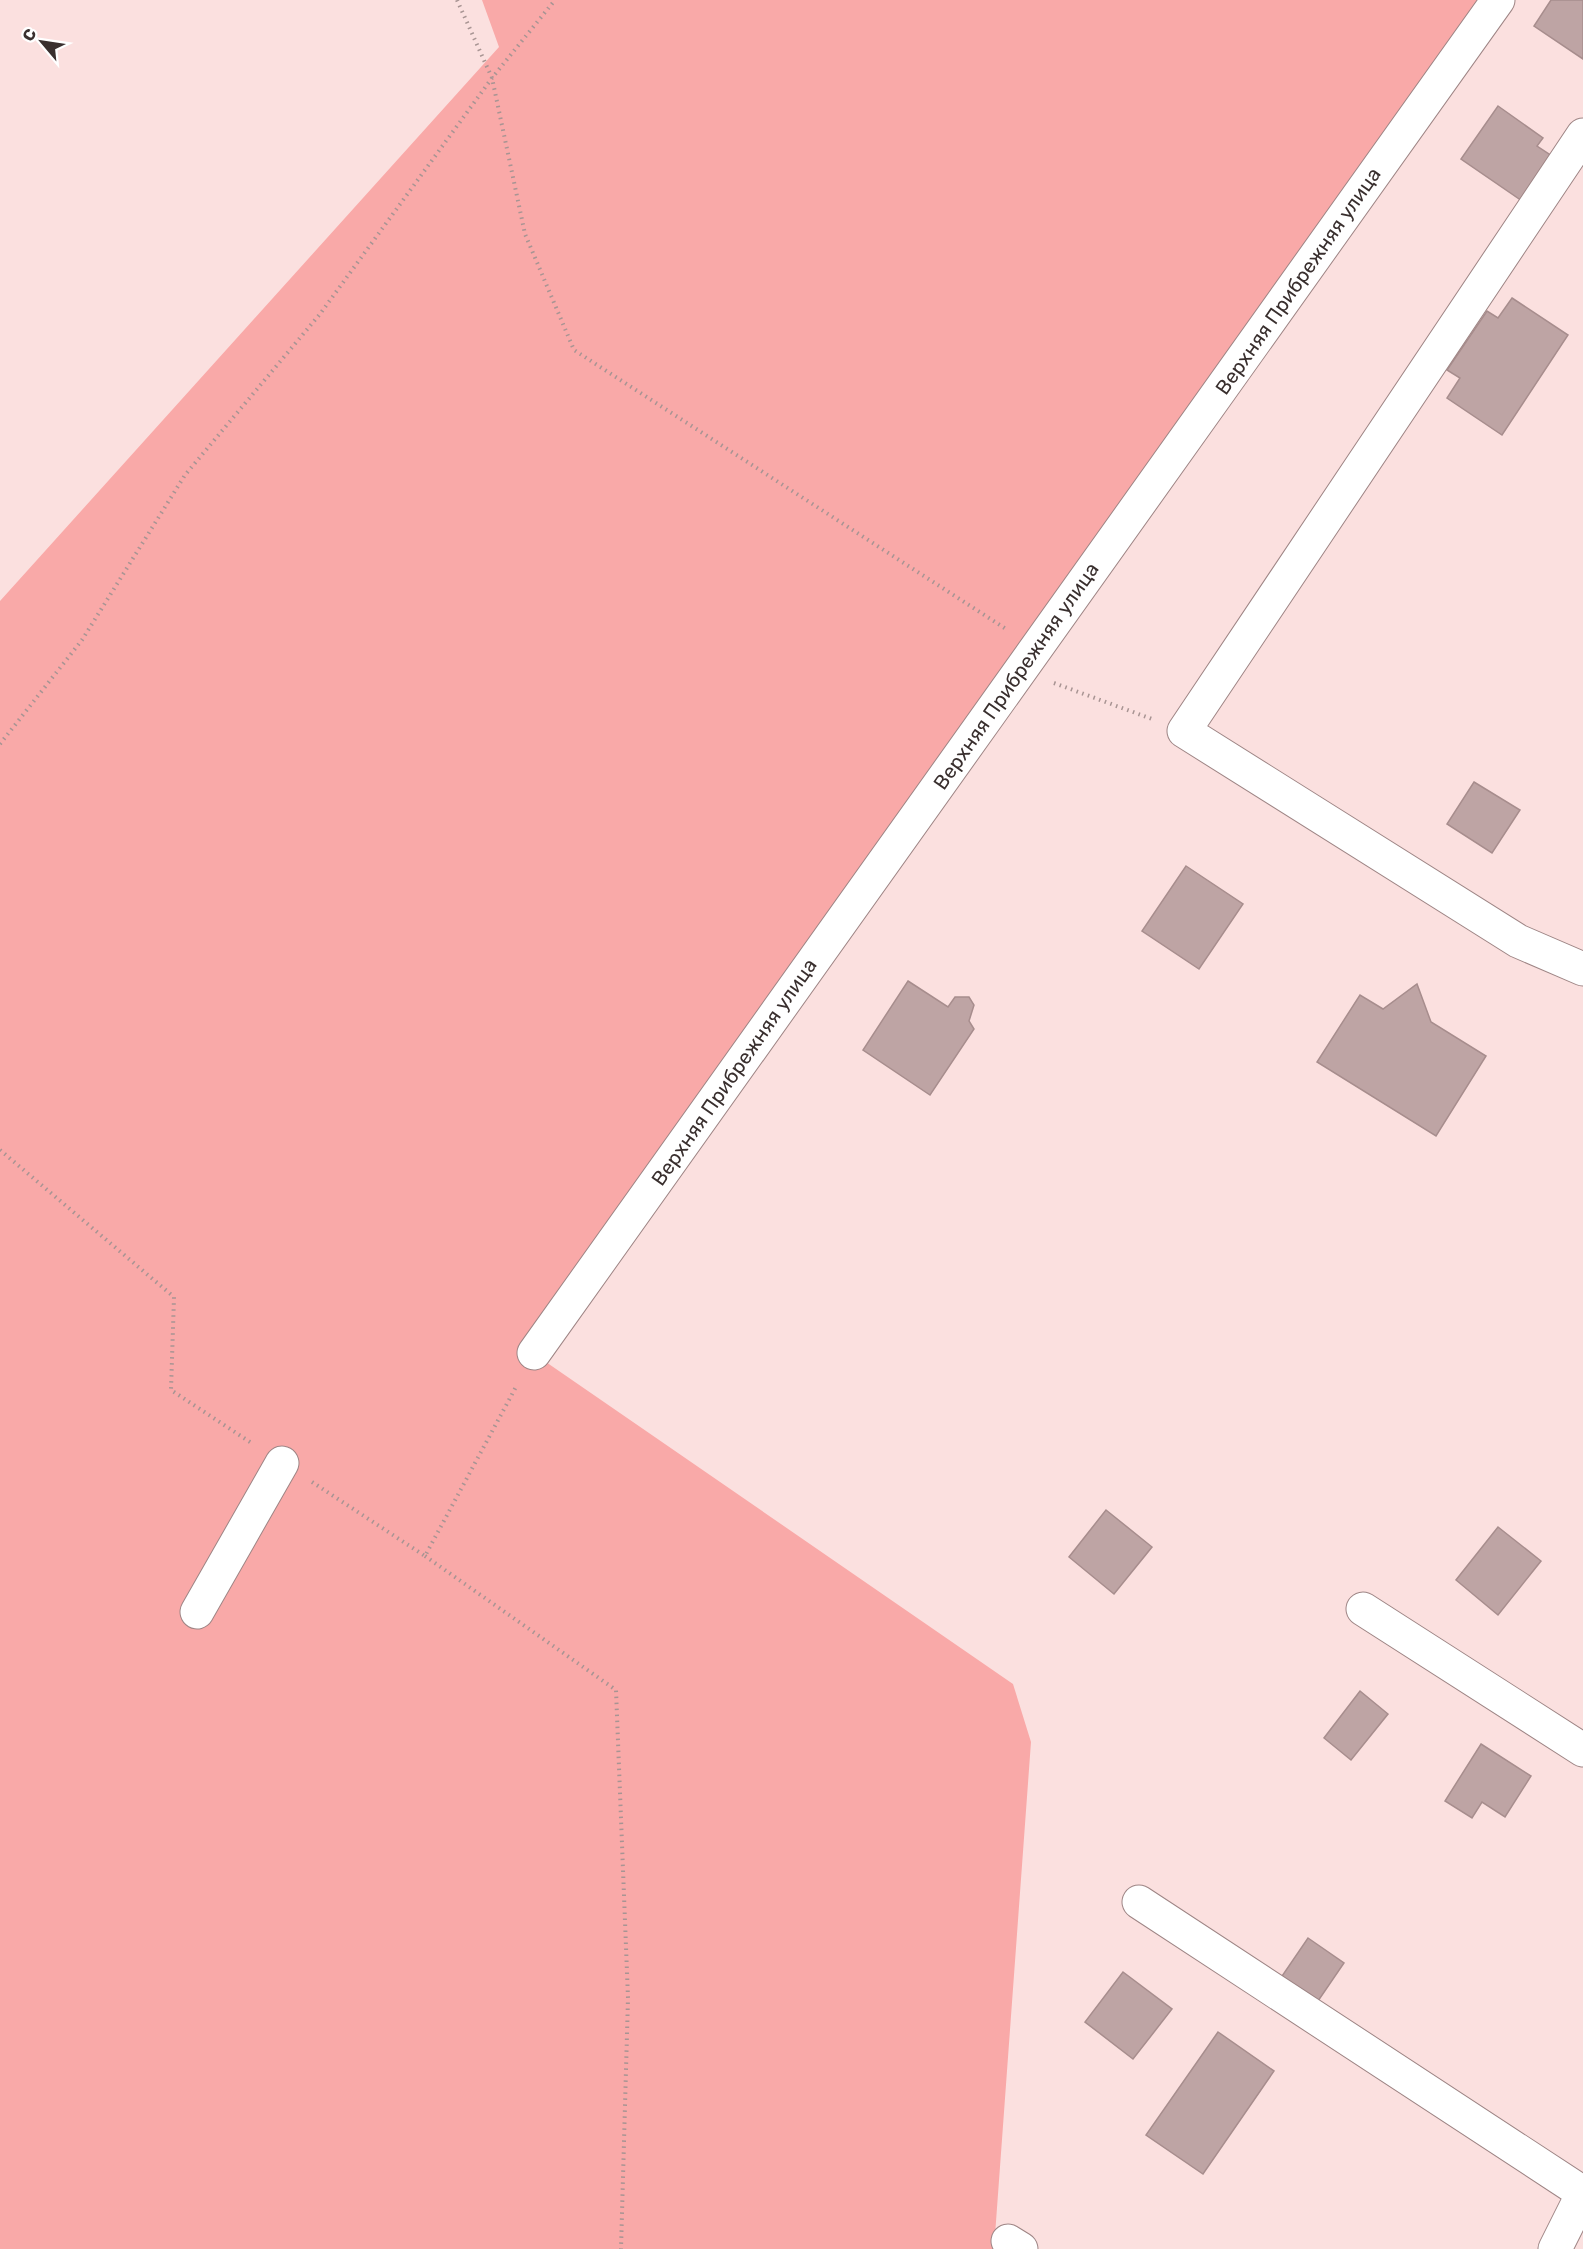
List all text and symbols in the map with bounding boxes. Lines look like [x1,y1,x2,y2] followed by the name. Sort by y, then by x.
[12,12,72,72] north arrow
[18,25,40,44] text: С
[1210,163,1386,399] street label: Верхняя Прибрежняя улица
[928,558,1104,794] street label: Верхняя Прибрежняя улица
[646,954,822,1190] street label: Верхняя Прибрежняя улица

